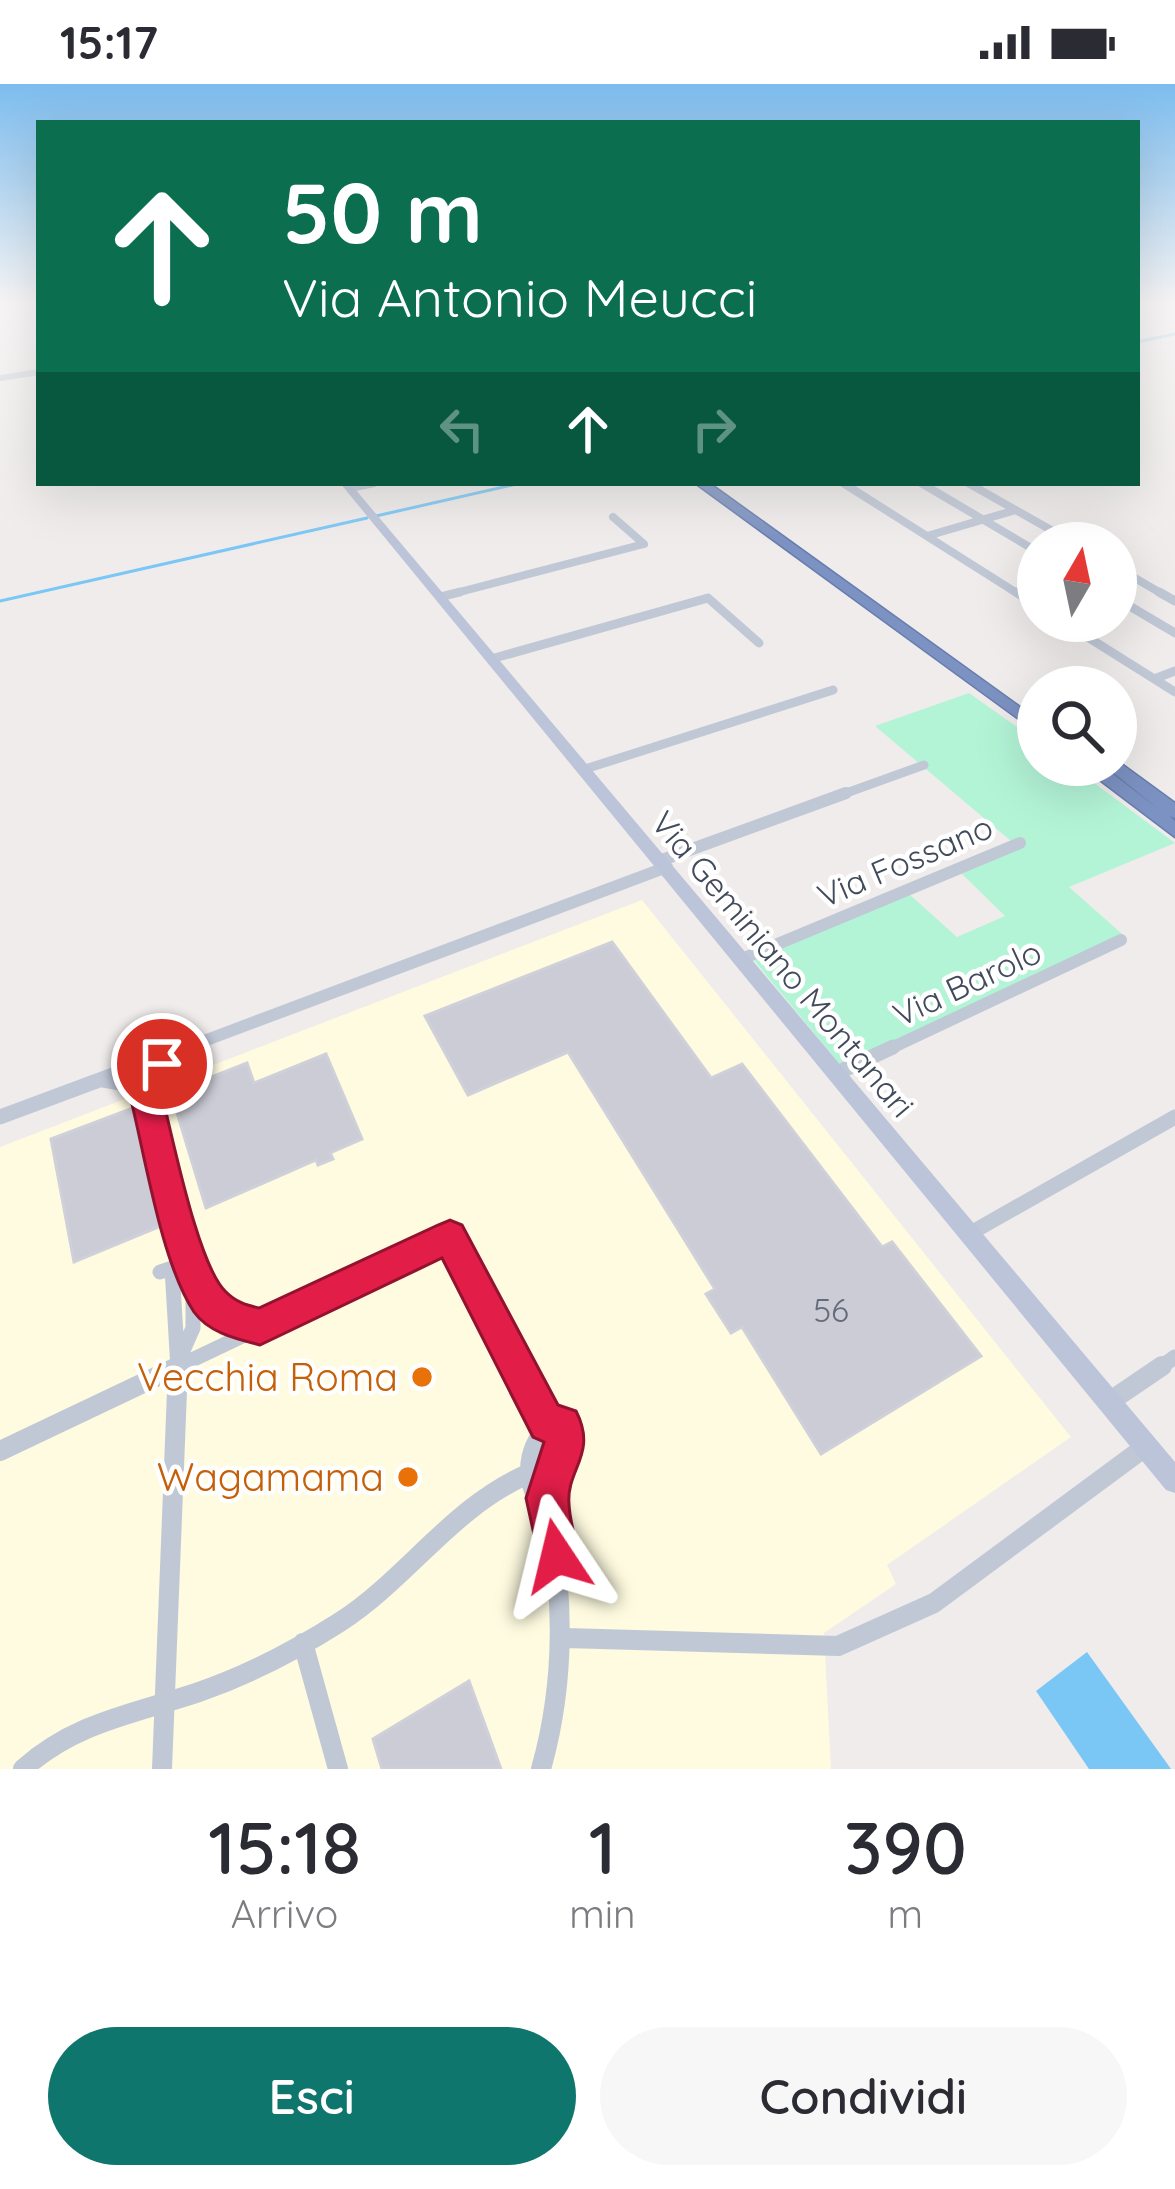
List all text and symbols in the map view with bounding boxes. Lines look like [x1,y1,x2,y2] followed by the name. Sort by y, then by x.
[60,14,158,70] text: 15:17
[282,159,483,264] text: 50 m
[84,168,240,324] icon: ahead
[282,263,757,331] text: Via Antonio Meucci
[429,396,495,462] icon: left
[555,396,621,462] icon: ahead
[681,396,747,462] icon: right
[1017,522,1137,642] north arrow
[1017,522,1137,786] map controls
[1017,666,1137,786] button: search
[643,802,924,1125] street label: Via Geminiano Montanari
[811,805,999,916] street label: Via Fossano
[886,930,1047,1035] street label: Via Barolo
[111,1013,213,1115] pin
[129,1031,195,1097] icon: arrive
[813,1289,849,1330] house number: 56
[137,1352,398,1401] place label: Vecchia Roma
[409,1364,435,1390] marker: Vecchia Roma
[157,1452,384,1501] place label: Wagamama
[395,1464,421,1490] marker: Wagamama
[494,1493,620,1619] position arrow
[208,1802,361,1892] text: 15:18
[589,1802,616,1892] text: 1
[844,1802,967,1892] text: 390
[231,1889,338,1938] text: Arrivo
[569,1889,636,1938] text: min
[888,1889,923,1938] text: m
[48,2027,576,2165] button: Esci
[600,2027,1127,2165] button: Condividi

